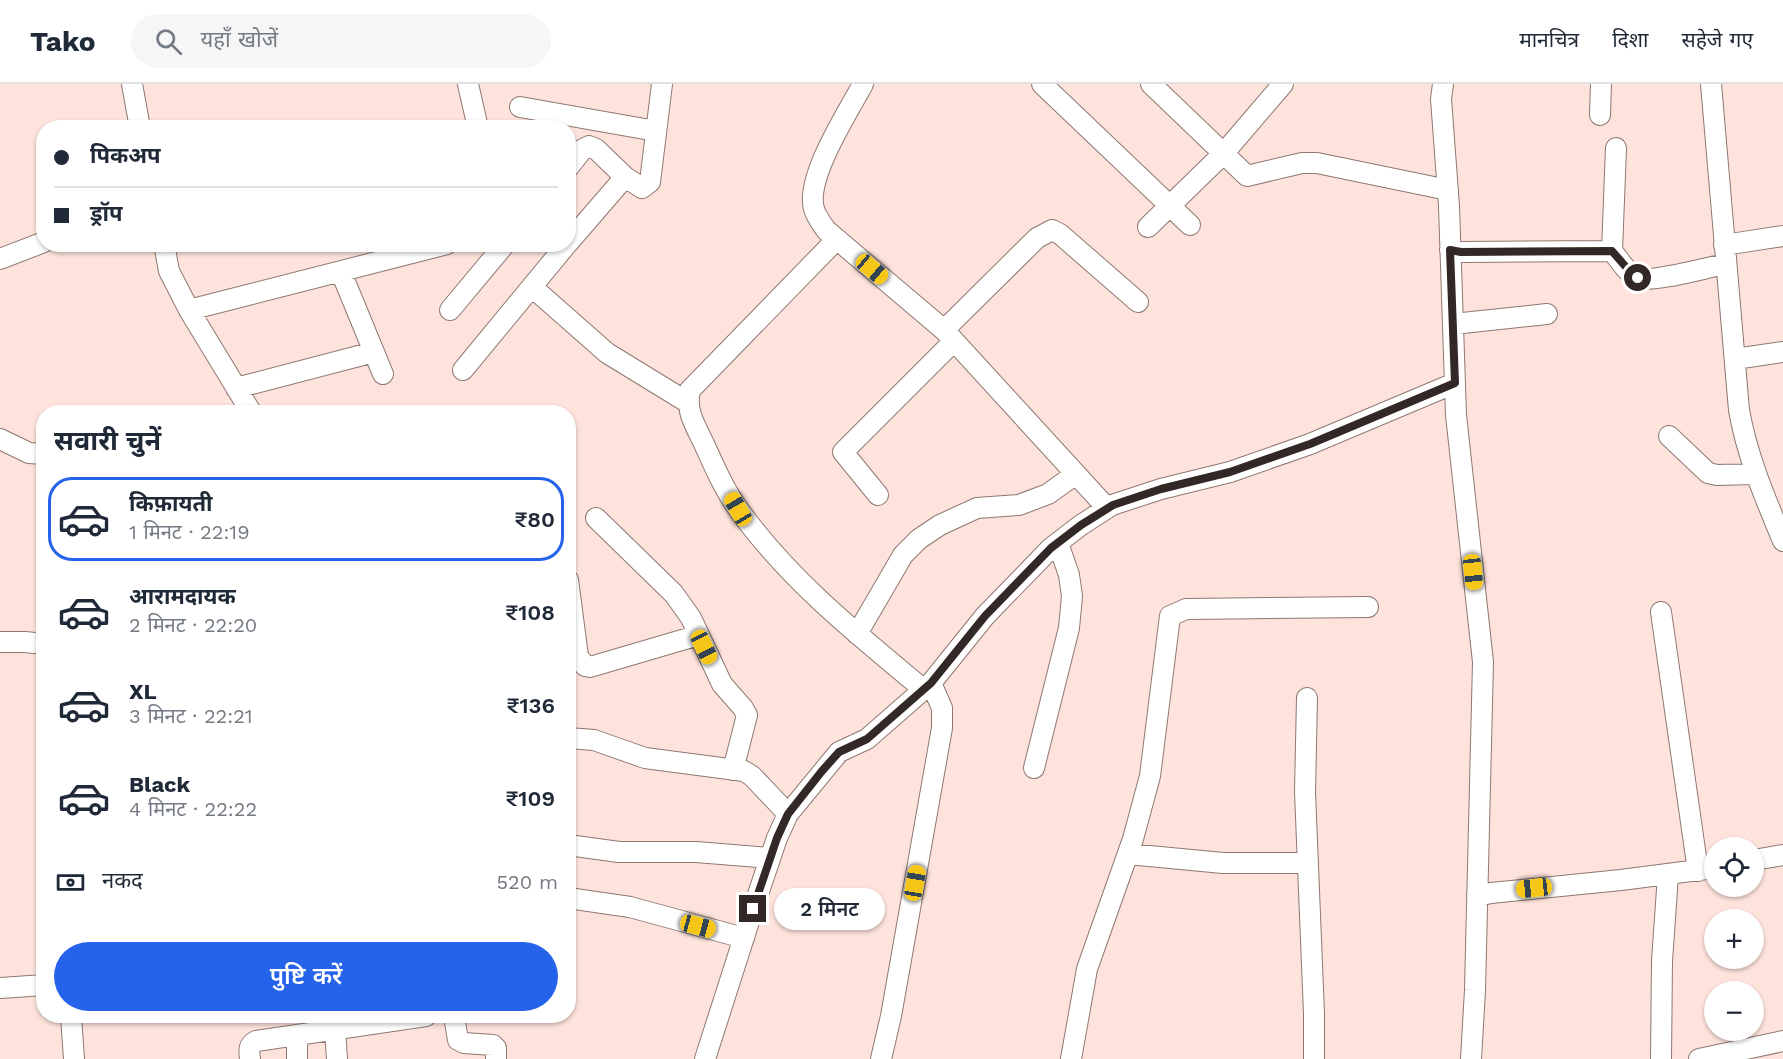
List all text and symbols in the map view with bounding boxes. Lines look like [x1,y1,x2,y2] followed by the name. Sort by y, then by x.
[131,14,551,68] search box
[30,25,95,58] text: Tako
[152,25,185,58] icon: search
[200,27,278,52] text: यहाँ खोजें
[1519,27,1579,52] text: मानचित्र
[1612,27,1648,52] text: दिशा
[1681,27,1753,52] text: सहेजे गए
[90,143,161,168] text: पिकअप
[90,201,123,226] text: ड्रॉप
[852,251,892,287] car
[1624,264,1651,291] route start
[54,425,161,457] text: सवारी चुनें
[721,489,755,529] car
[129,491,213,516] text: किफ़ायती
[57,492,111,546] icon: car
[514,507,555,532] text: ₹80
[129,520,249,544] text: 1 मिनट · 22:19
[1462,553,1484,591] car
[129,584,236,609] text: आरामदायक
[57,585,111,639] icon: car
[505,600,555,625] text: ₹108
[129,613,257,637] text: 2 मिनट · 22:20
[688,627,720,667] car
[57,678,111,732] icon: car
[129,679,157,704] text: XL
[507,693,555,718] text: ₹136
[129,704,253,728] text: 3 मिनट · 22:21
[57,771,111,825] icon: car
[129,772,190,797] text: Black
[505,786,555,811] text: ₹109
[129,797,257,821] text: 4 मिनट · 22:22
[1704,837,1764,1041] map controls
[1704,837,1764,897] button: locate
[903,864,927,902] car
[54,866,87,899] icon: cash
[102,868,143,893] text: नकद
[496,870,558,894] text: 520 m
[1515,877,1553,899] car
[774,888,885,930] callout: 2 मिनट
[739,895,766,922] route end
[800,897,859,921] text: 2 मिनट
[1704,909,1764,969] button: +
[678,913,718,939] car
[54,942,558,1011] button: पुष्टि करें
[1704,981,1764,1041] button: −

